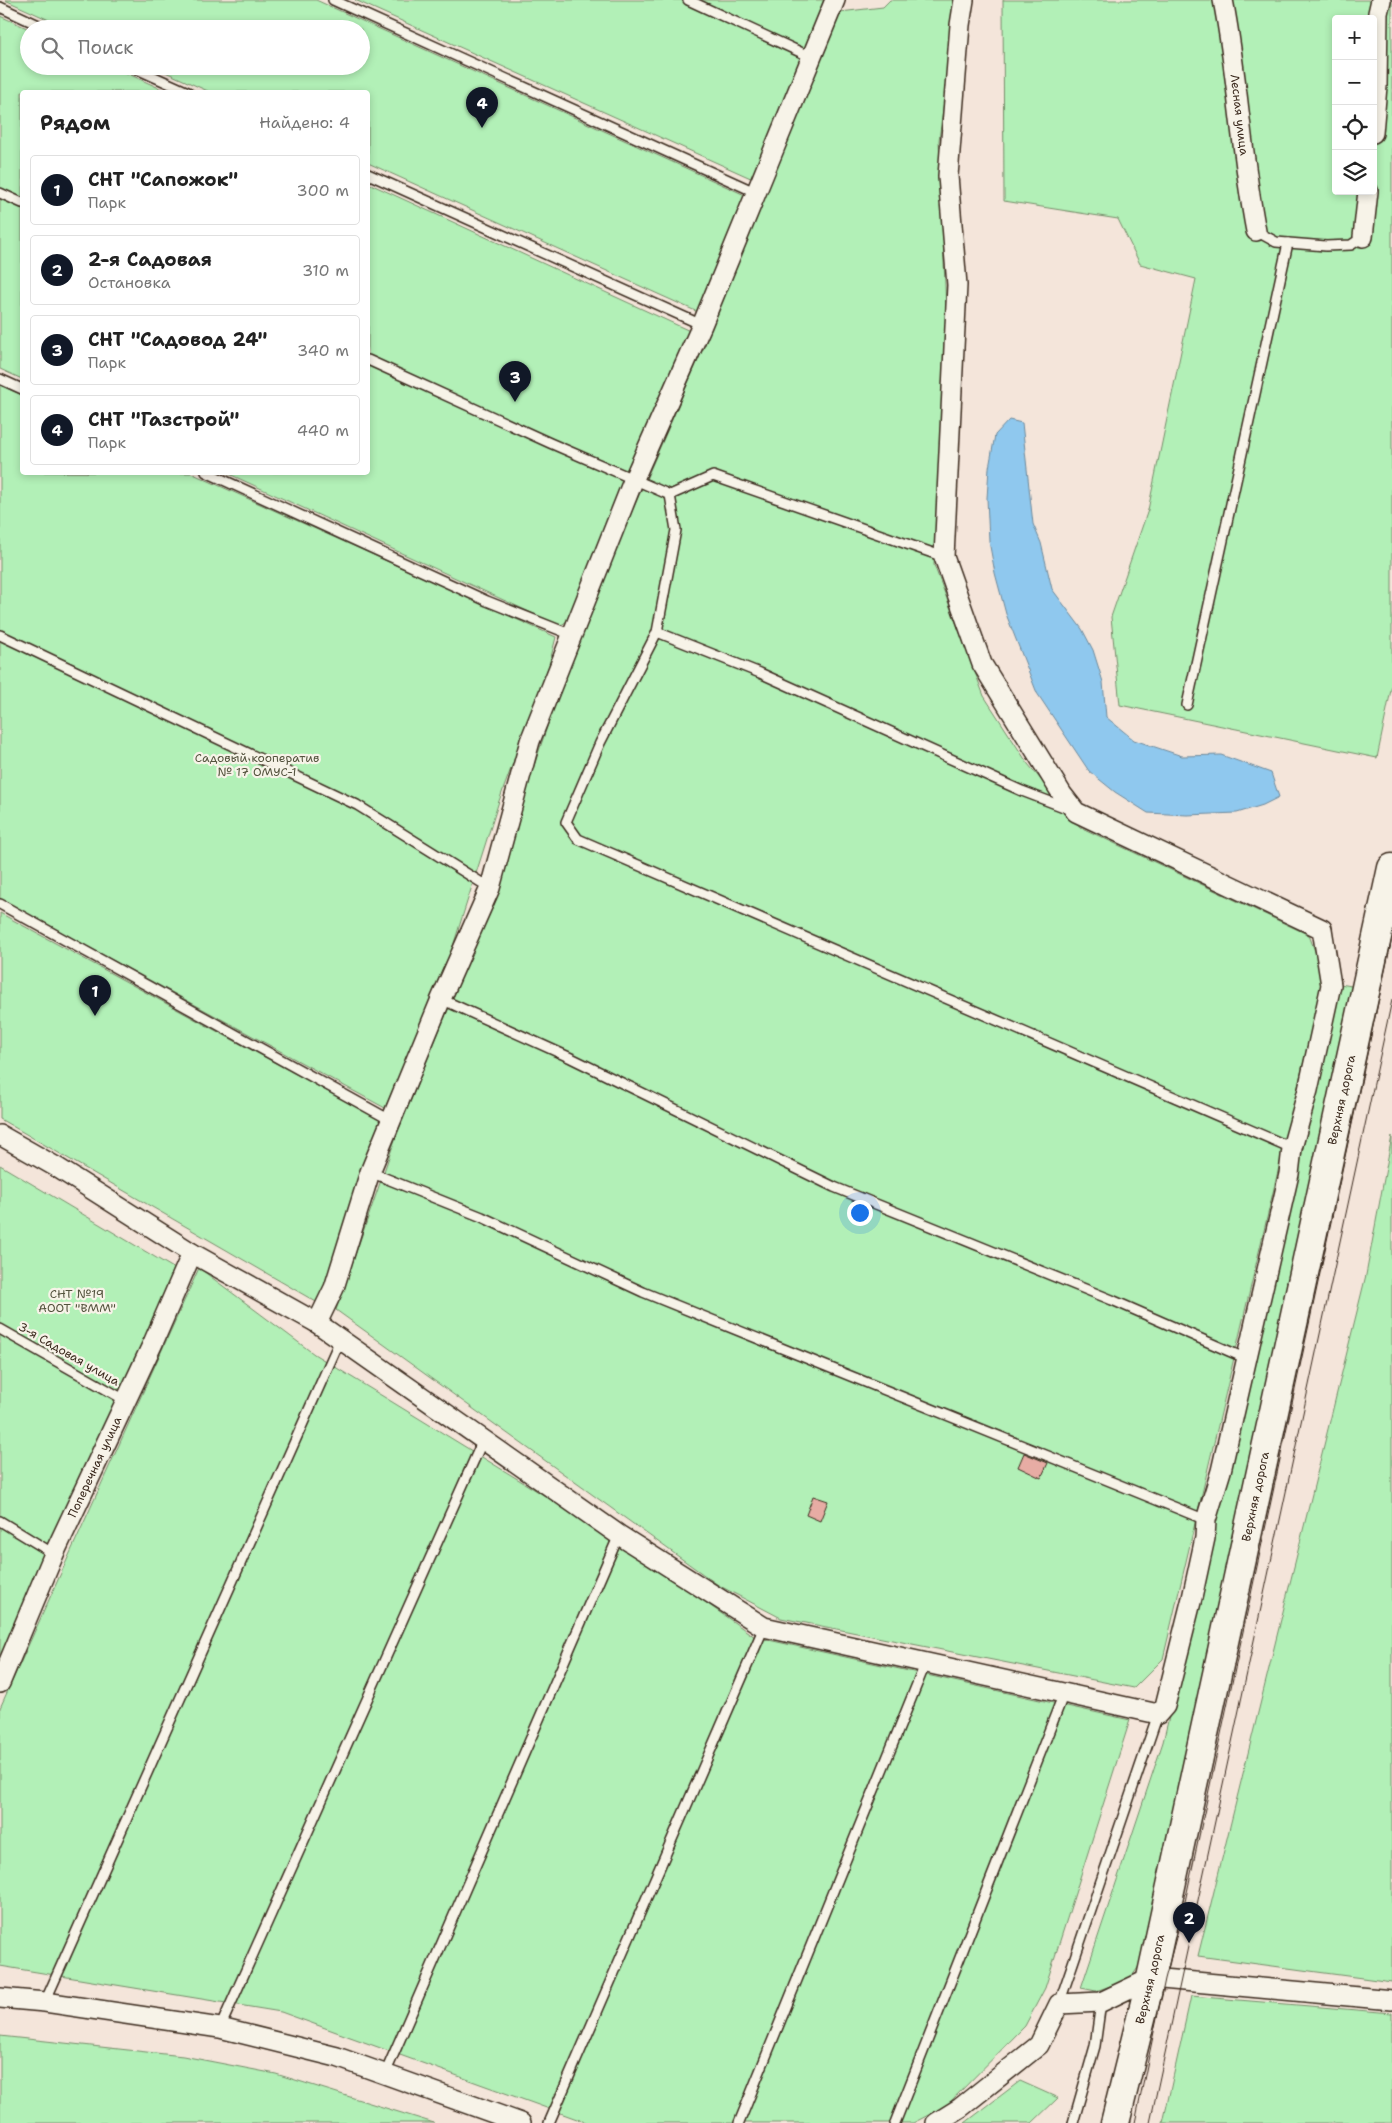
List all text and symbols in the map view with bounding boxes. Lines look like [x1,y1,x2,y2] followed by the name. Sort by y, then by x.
[1332,15,1377,195] map controls
[1332,15,1377,60] button: +
[20,20,370,75] search box
[38,34,66,62] icon: search
[78,35,133,60] text: Поиск
[1332,60,1377,105] button: −
[1227,73,1252,157] street label: Лесная улица
[466,87,498,128] pin: 4
[1332,105,1377,150] button: locate
[40,109,110,137] text: Рядом
[259,112,350,133] text: Найдено: 4
[1332,150,1377,195] button: layers
[88,167,238,192] text: СНТ "Сапожок"
[53,180,61,201] text: 1
[297,180,349,201] text: 300 m
[88,192,126,213] text: Парк
[88,247,212,272] text: 2-я Садовая
[51,260,63,281] text: 2
[302,260,349,281] text: 310 m
[88,272,171,293] text: Остановка
[88,327,268,352] text: СНТ "Садовод 24"
[51,340,63,361] text: 3
[297,340,349,361] text: 340 m
[88,352,126,373] text: Парк
[499,361,531,402] pin: 3
[88,407,239,432] text: СНТ "Газстрой"
[51,420,63,441] text: 4
[297,420,349,441] text: 440 m
[88,432,126,453] text: Парк
[195,750,319,780] park label: Садовый кооператив № 17 ОМУС-1
[79,975,111,1016] pin: 1
[1324,1053,1359,1146] street label: Верхняя дорога
[847,1200,873,1226] your location
[38,1286,116,1316] park label: СНТ №19 АООТ "ВММ"
[16,1319,123,1390] street label: 3-я Садовая улица
[64,1413,126,1520] street label: Поперечная улица
[1238,1450,1273,1543] street label: Верхняя дорога
[1173,1902,1205,1943] pin: 2
[1132,1932,1168,2026] street label: Верхняя дорога

